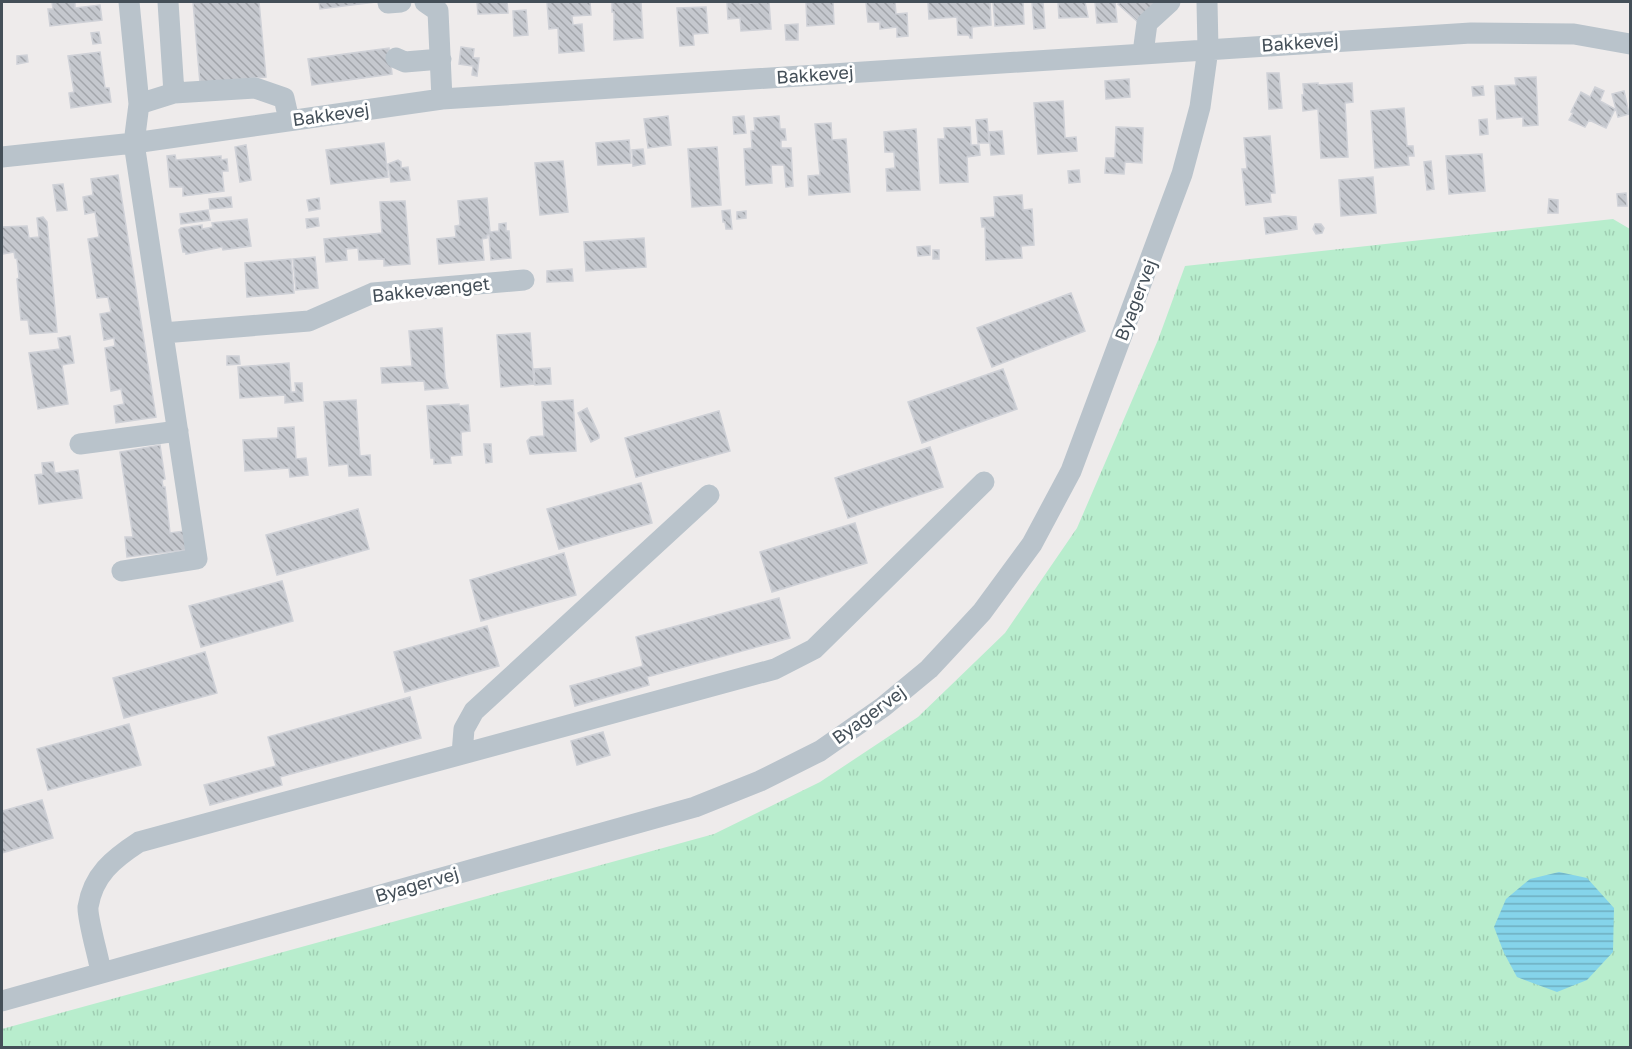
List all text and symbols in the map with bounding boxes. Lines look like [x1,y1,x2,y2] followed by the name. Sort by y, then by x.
[1261,28,1339,56] street label: Bakkevej
[776,60,854,88] street label: Bakkevej
[291,98,371,130] street label: Bakkevej
[1109,256,1161,344] street label: Byagervej
[371,272,491,306] street label: Bakkevænget
[827,680,910,748] street label: Byagervej
[373,862,461,906] street label: Byagervej

